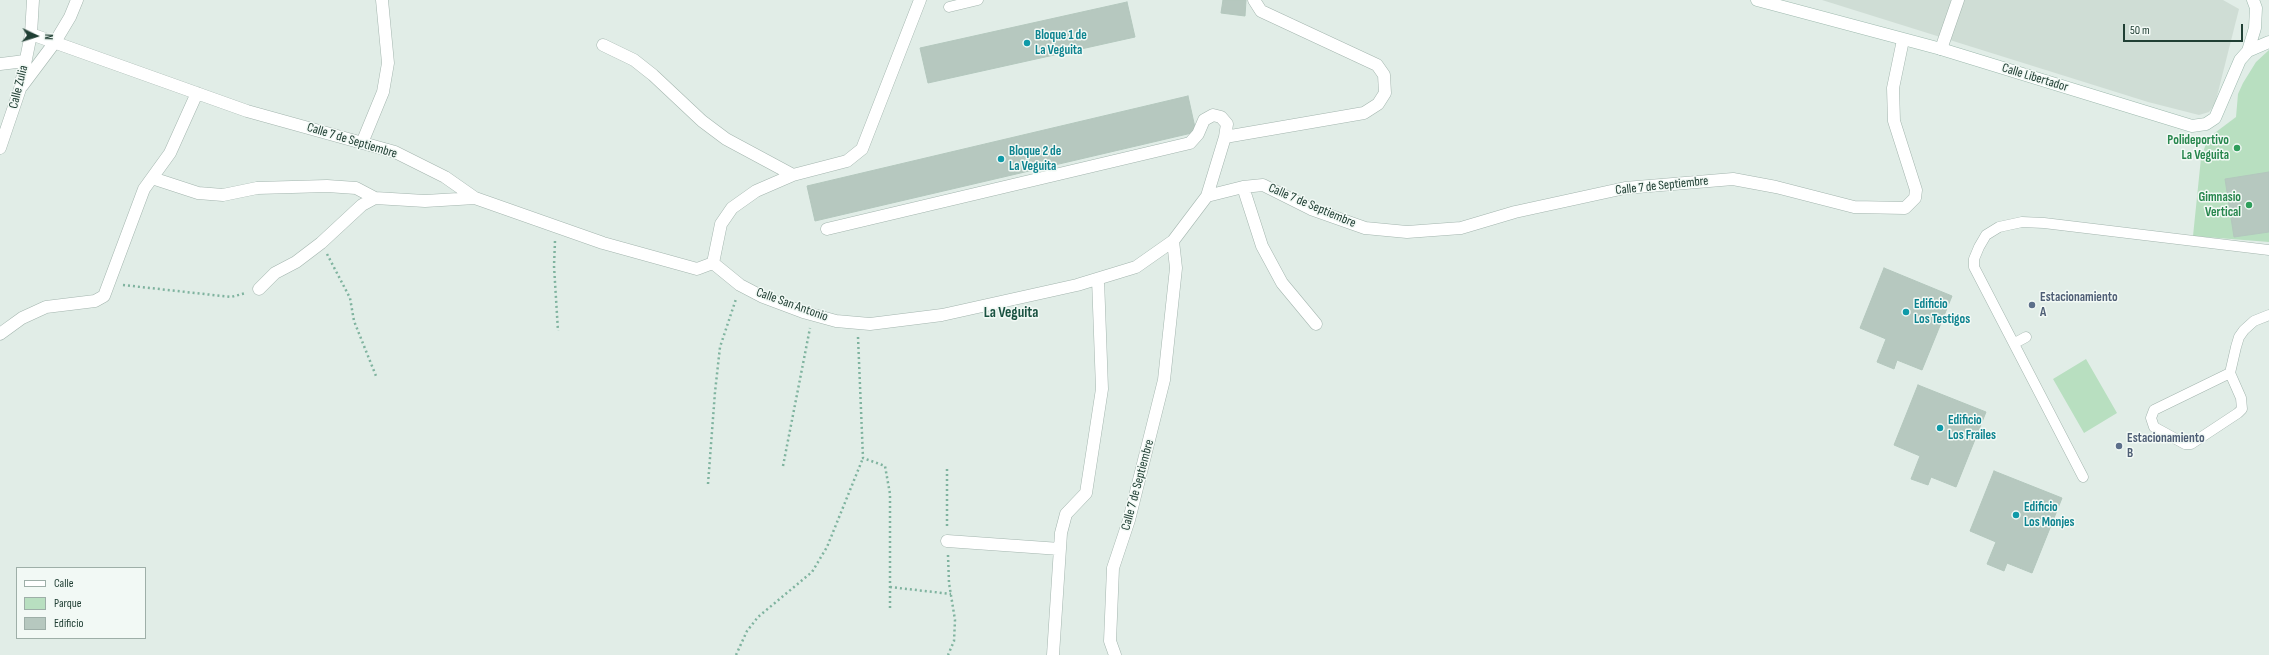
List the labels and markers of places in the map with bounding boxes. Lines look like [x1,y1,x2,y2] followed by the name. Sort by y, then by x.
[1035,28,1087,59] place label: Bloque 1 de La Veguita
[1022,38,1032,48] marker: Bloque 1 de La Veguita
[2167,133,2229,164] place label: Polideportivo La Veguita
[2232,143,2242,153] marker: Polideportivo La Veguita
[1009,144,1061,175] place label: Bloque 2 de La Veguita
[996,154,1006,164] marker: Bloque 2 de La Veguita
[2199,190,2241,221] place label: Gimnasio Vertical
[2244,200,2254,210] marker: Gimnasio Vertical
[2040,290,2118,321] place label: Estacionamiento A
[1914,297,1970,328] place label: Edificio Los Testigos
[2027,300,2037,310] marker: Estacionamiento A
[1901,307,1911,317] marker: Edificio Los Testigos
[1948,413,1996,444] place label: Edificio Los Frailes
[1935,423,1945,433] marker: Edificio Los Frailes
[2127,431,2205,462] place label: Estacionamiento B
[2114,441,2124,451] marker: Estacionamiento B
[2024,500,2075,531] place label: Edificio Los Monjes
[2011,510,2021,520] marker: Edificio Los Monjes

